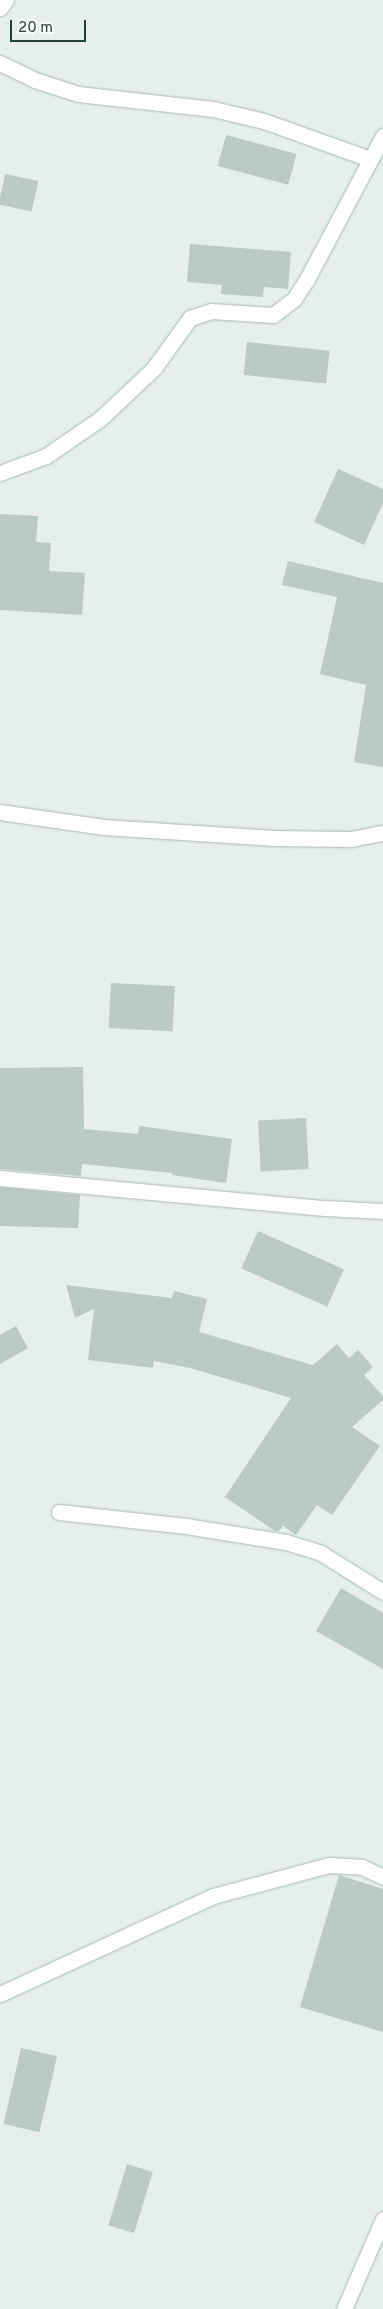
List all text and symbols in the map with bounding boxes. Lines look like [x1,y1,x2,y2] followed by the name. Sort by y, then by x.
[12,10,89,42] scale bar
[18,19,53,38] text: 20 m

